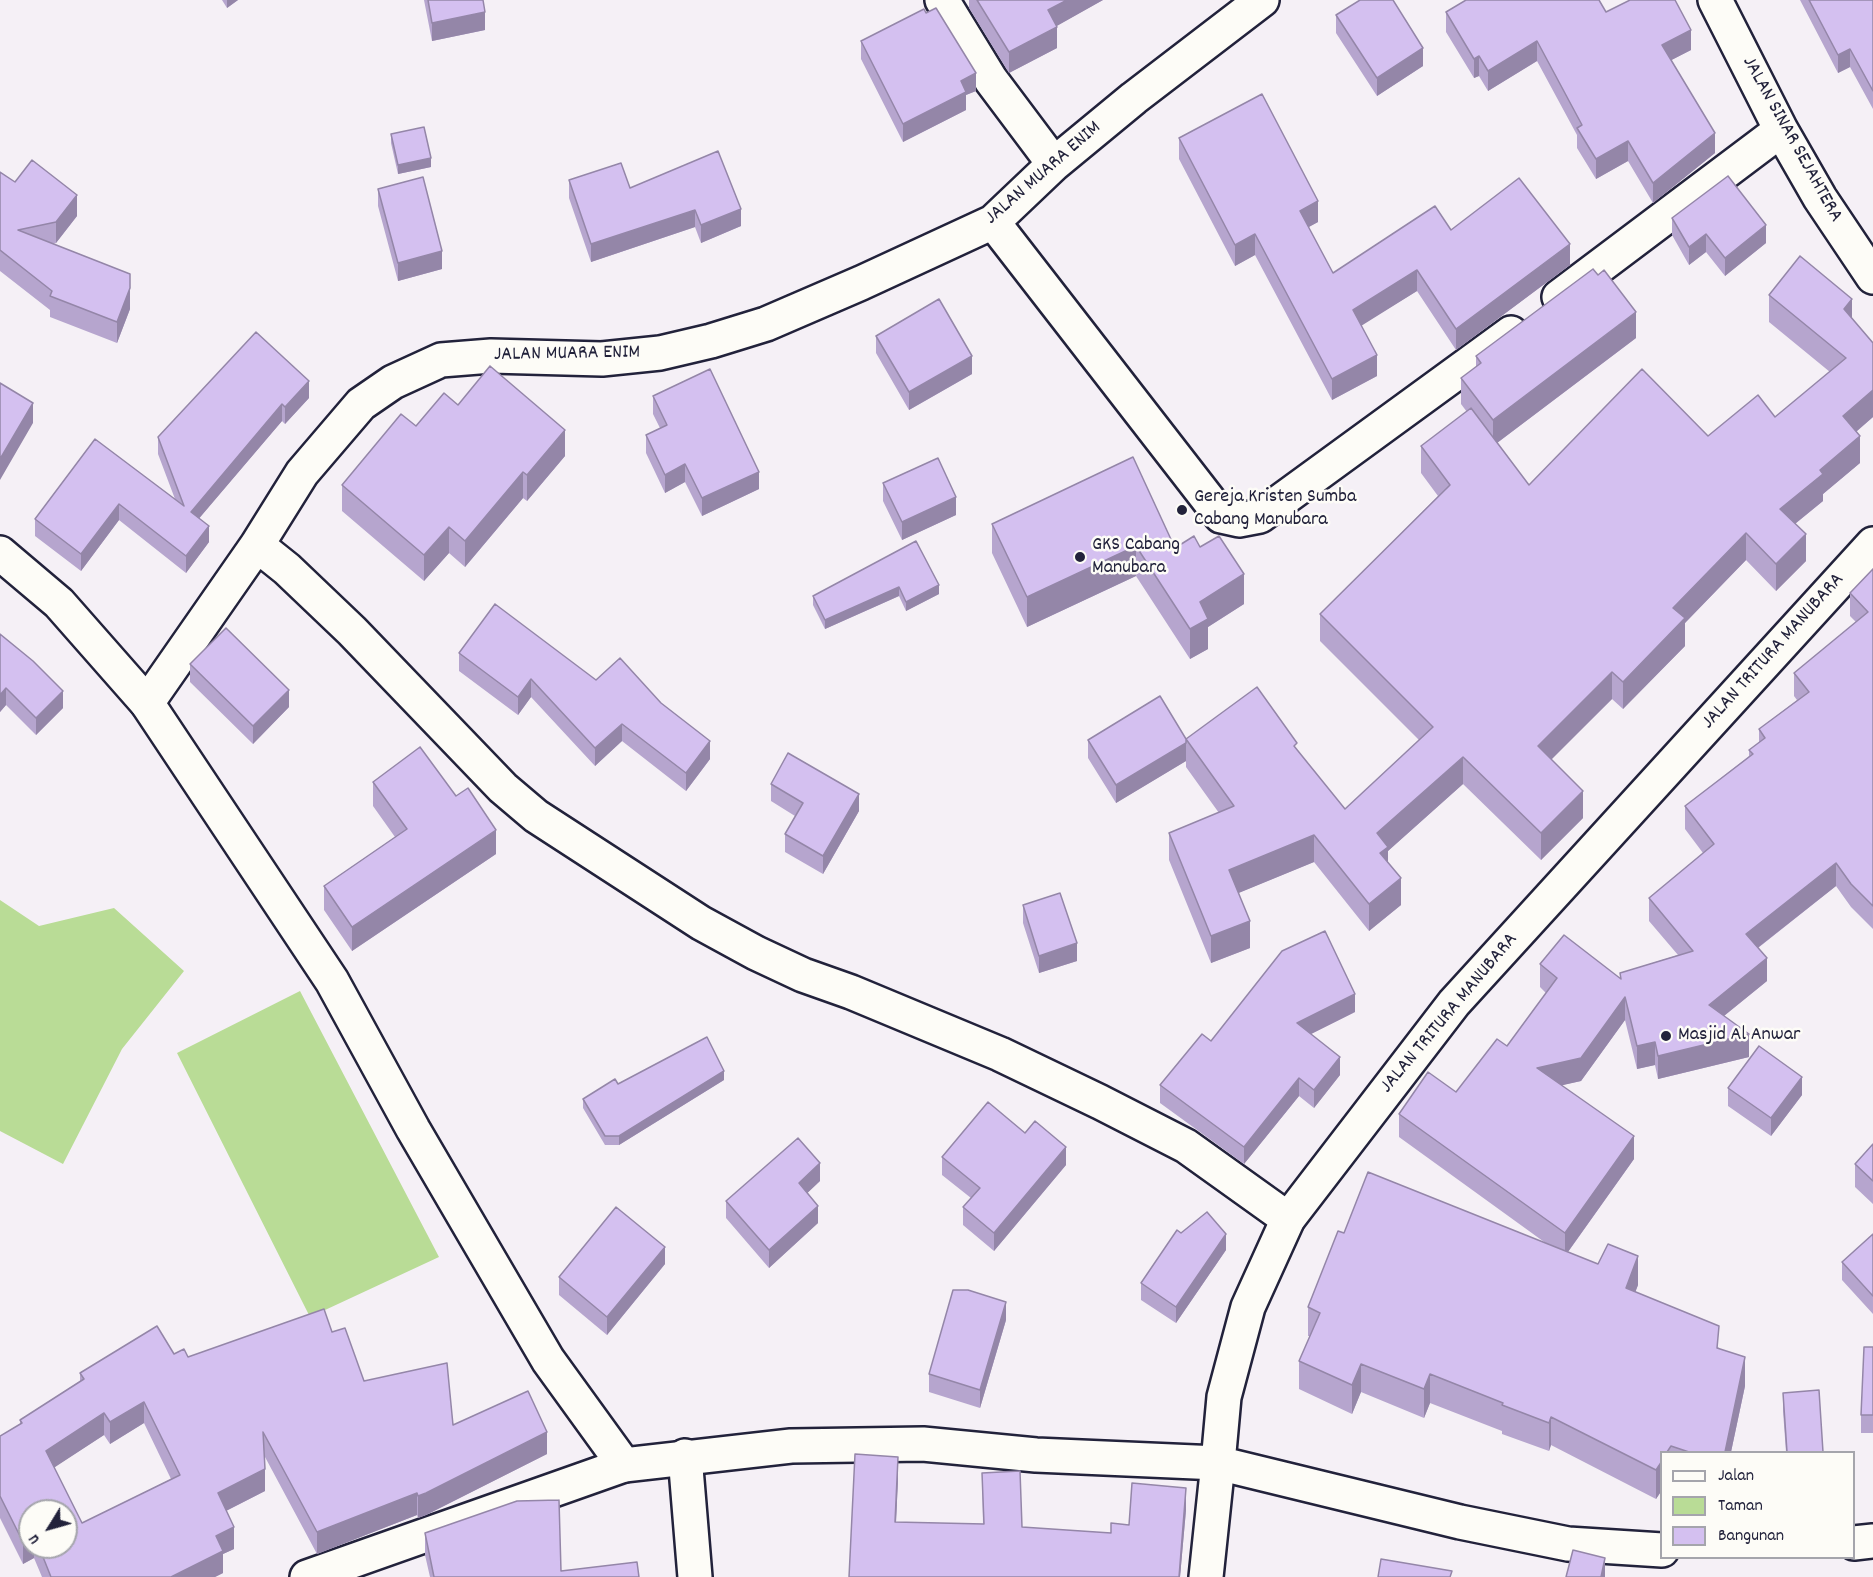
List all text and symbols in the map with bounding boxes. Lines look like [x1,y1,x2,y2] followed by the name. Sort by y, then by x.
[1735,53,1847,227] street label: JALAN SINAR SEJAHTERA
[981,117,1107,231] street label: JALAN MUARA ENIM
[494,342,640,368] street label: JALAN MUARA ENIM
[1194,486,1356,533] place label: Gereja Kristen Sumba Cabang Manubara
[1175,503,1189,517] marker: Gereja Kristen Sumba Cabang Manubara
[1092,534,1180,581] place label: GKS Cabang Manubara
[1073,550,1087,564] marker: GKS Cabang Manubara
[1698,569,1850,735] street label: JALAN TRITURA MANUBARA
[1376,929,1524,1099] street label: JALAN TRITURA MANUBARA
[1678,1024,1800,1048] place label: Masjid Al Anwar
[1659,1029,1673,1043] marker: Masjid Al Anwar
[1660,1451,1855,1559] legend
[1718,1464,1754,1489] text: Jalan
[1718,1494,1763,1519] text: Taman
[18,1499,78,1559] north arrow
[1718,1524,1784,1549] text: Bangunan
[23,1529,46,1549] text: U

